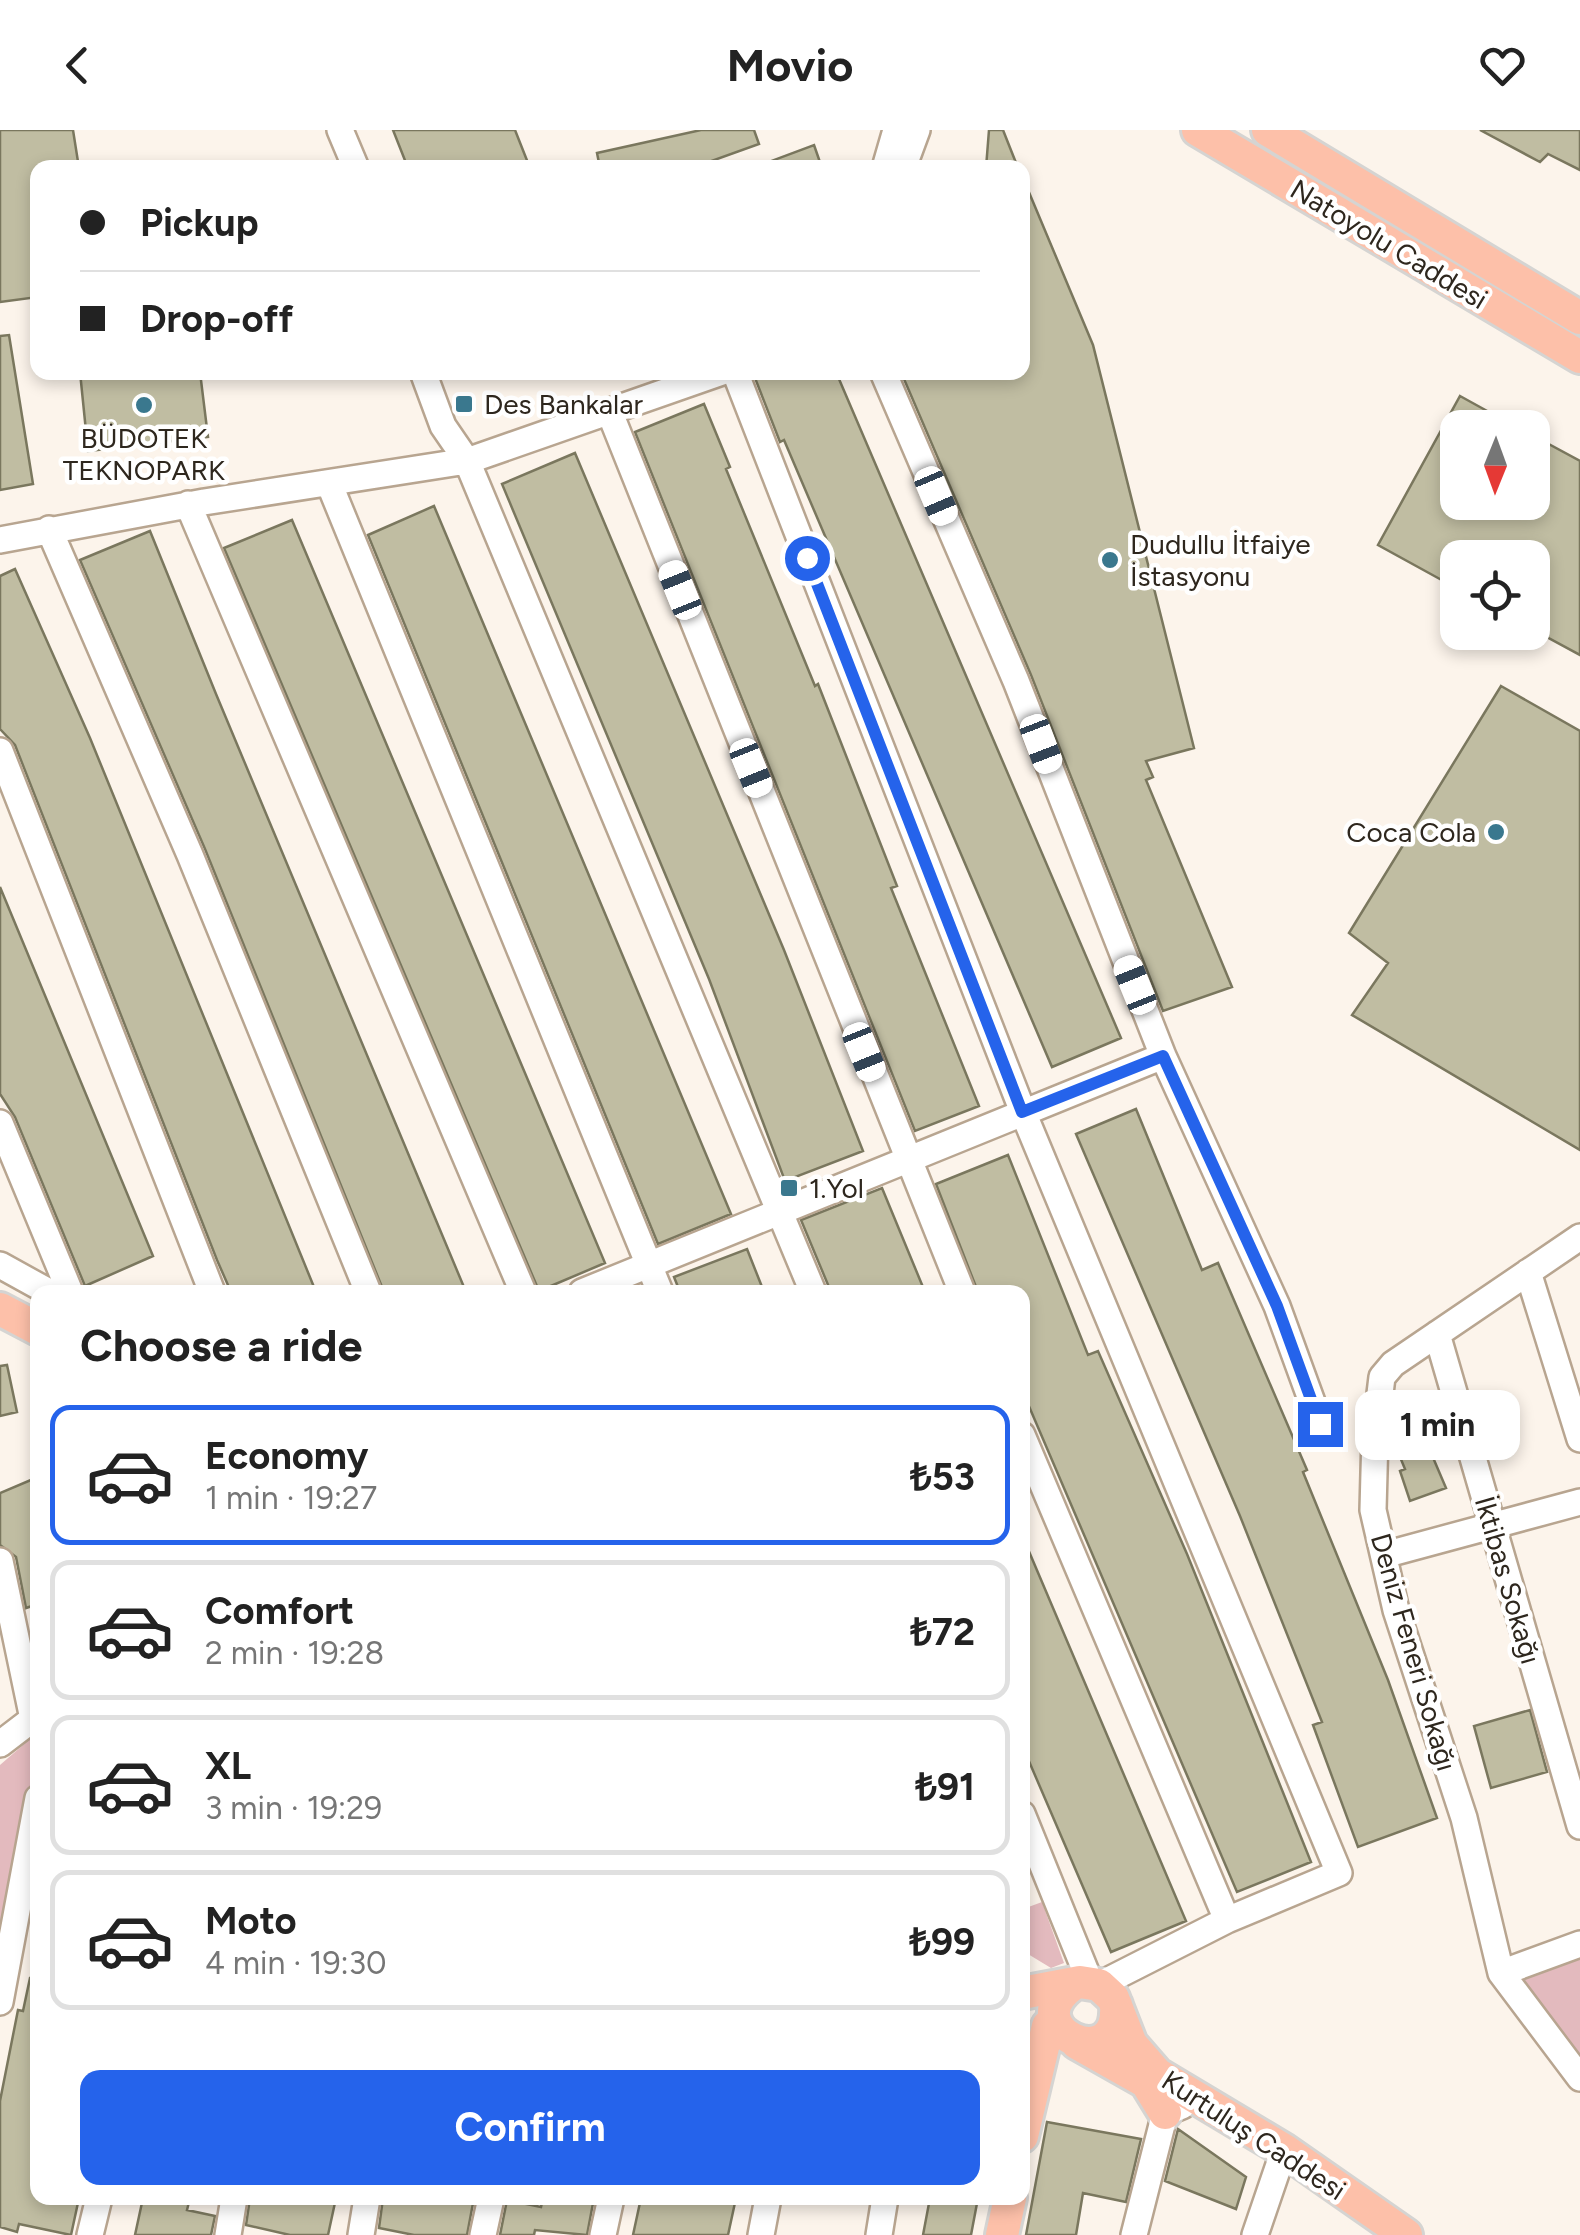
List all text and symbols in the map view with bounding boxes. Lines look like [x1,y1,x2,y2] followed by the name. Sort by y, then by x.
[50,38,105,93] icon: back
[727,38,853,92] text: Movio
[1475,38,1530,93] icon: heart
[1284,172,1494,316] street label: Natoyolu Caddesi
[140,200,258,246] text: Pickup
[140,296,293,342] text: Drop-off
[484,387,644,421] place label: Des Bankalar
[453,393,475,415] marker: Des Bankalar
[133,394,155,416] marker: BÜDOTEK TEKNOPARK
[1440,410,1550,520] north arrow
[1440,410,1550,650] map controls
[63,421,225,487] place label: BÜDOTEK TEKNOPARK
[910,463,962,529] car
[1130,527,1311,593] place label: Dudullu İtfaiye İstasyonu
[785,536,830,581] route start
[1440,540,1550,650] button: locate
[1099,549,1121,571] marker: Dudullu İtfaiye İstasyonu
[655,557,705,623] car
[1016,711,1066,777] car
[726,735,776,801] car
[1346,815,1476,849] place label: Coca Cola
[1485,821,1507,843] marker: Coca Cola
[1110,952,1160,1018] car
[839,1019,889,1085] car
[809,1171,864,1205] place label: 1.Yol
[778,1177,800,1199] marker: 1.Yol
[80,1318,362,1372] text: Choose a ride
[1355,1389,1520,1459] callout: 1 min
[1298,1402,1343,1447] route end
[1400,1406,1475,1444] text: 1 min
[85,1430,175,1520] icon: car
[205,1433,368,1479] text: Economy
[910,1454,975,1500] text: ₺53
[205,1479,377,1517] text: 1 min · 19:27
[1468,1492,1548,1668] street label: İktibas Sokağı
[1364,1529,1464,1775] street label: Deniz Feneri Sokağı
[85,1585,175,1675] icon: car
[205,1588,354,1634] text: Comfort
[910,1609,975,1655] text: ₺72
[205,1634,384,1672] text: 2 min · 19:28
[85,1740,175,1830] icon: car
[205,1743,251,1789] text: XL
[915,1764,975,1810] text: ₺91
[205,1789,382,1827] text: 3 min · 19:29
[85,1895,175,1985] icon: car
[205,1898,297,1944] text: Moto
[909,1919,975,1965] text: ₺99
[205,1944,387,1982] text: 4 min · 19:30
[1156,2063,1352,2207] street label: Kurtuluş Caddesi
[80,2070,980,2185] button: Confirm

